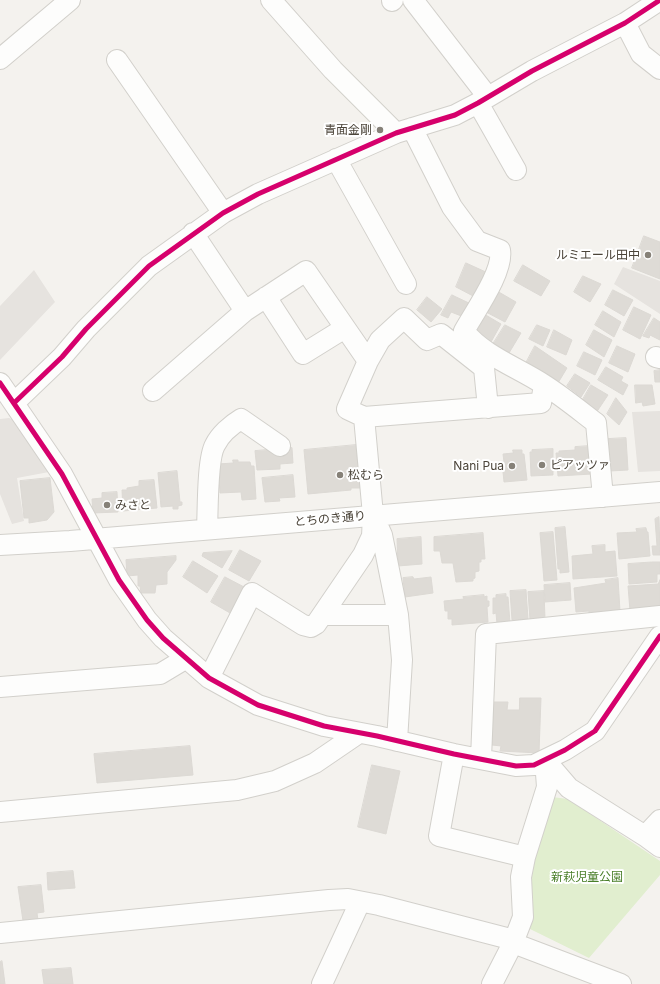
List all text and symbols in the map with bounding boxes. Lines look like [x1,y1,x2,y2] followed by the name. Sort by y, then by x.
[324,123,372,137] place label: 青面金剛
[375,125,385,135] marker: 青面金剛
[556,248,640,262] place label: ルミエール田中
[643,250,653,260] marker: ルミエール田中
[550,458,610,472] place label: ピアッツァ
[453,459,504,473] place label: Nani Pua
[537,460,547,470] marker: ピアッツァ
[507,461,517,471] marker: Nani Pua
[348,468,384,482] place label: 松むら
[335,470,345,480] marker: 松むら
[115,498,151,512] place label: みさと
[102,500,112,510] marker: みさと
[294,509,366,529] street label: とちのき通り
[551,870,623,884] park label: 新萩児童公園

